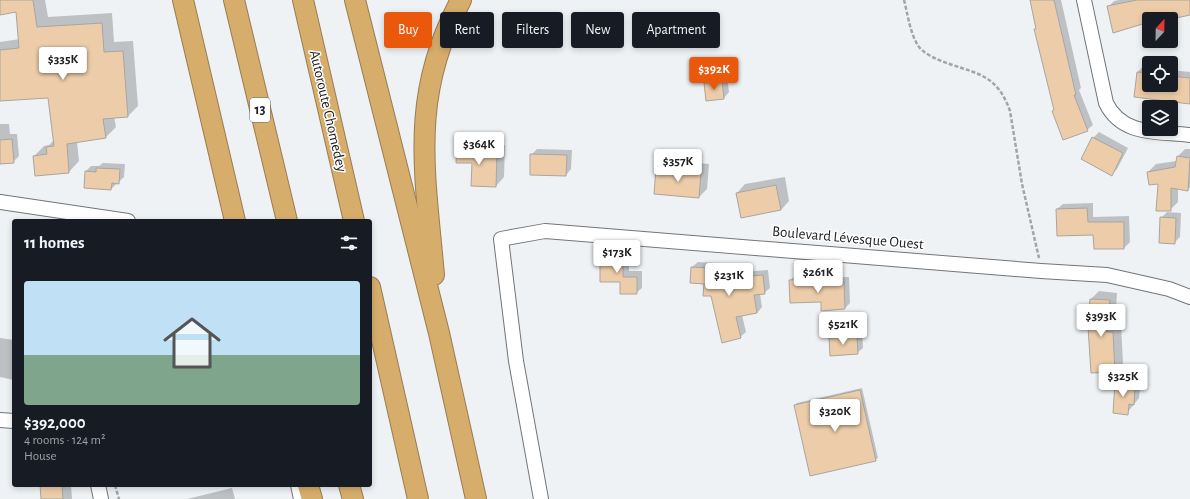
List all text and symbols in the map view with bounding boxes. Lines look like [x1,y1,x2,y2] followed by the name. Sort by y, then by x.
[384,12,432,48] chip: Buy
[440,12,494,48] chip: Rent
[502,12,563,48] chip: Filters
[571,12,624,48] chip: New
[632,12,720,48] chip: Apartment
[1142,12,1178,48] north arrow
[1142,12,1178,136] map controls
[35,47,91,81] pin: $335K
[307,49,349,174] street label: Autoroute Chomedey
[48,53,78,66] text: $335K
[1142,56,1178,92] button: locate
[686,57,742,91] pin: $392K
[698,63,730,76] text: $392K
[250,98,270,122] road number: 13
[1142,100,1178,136] button: layers
[451,132,507,166] pin: $364K
[463,138,495,151] text: $364K
[650,149,706,183] pin: $357K
[663,155,693,168] text: $357K
[772,224,925,252] street label: Boulevard Lévesque Ouest
[338,232,360,254] icon: filters
[24,234,84,251] text: 11 homes
[589,240,645,274] pin: $173K
[602,246,632,259] text: $173K
[790,260,846,294] pin: $261K
[701,263,757,297] pin: $231K
[803,266,833,279] text: $261K
[714,269,744,282] text: $231K
[1073,304,1129,338] pin: $393K
[156,307,228,379] icon: home
[1086,310,1116,323] text: $393K
[815,312,871,346] pin: $521K
[828,318,858,331] text: $521K
[1095,364,1151,398] pin: $325K
[1108,370,1138,383] text: $325K
[807,399,863,433] pin: $320K
[819,405,851,418] text: $320K
[24,414,86,431] text: $392,000
[24,434,105,447] text: 4 rooms · 124 m²
[24,450,56,463] text: House

